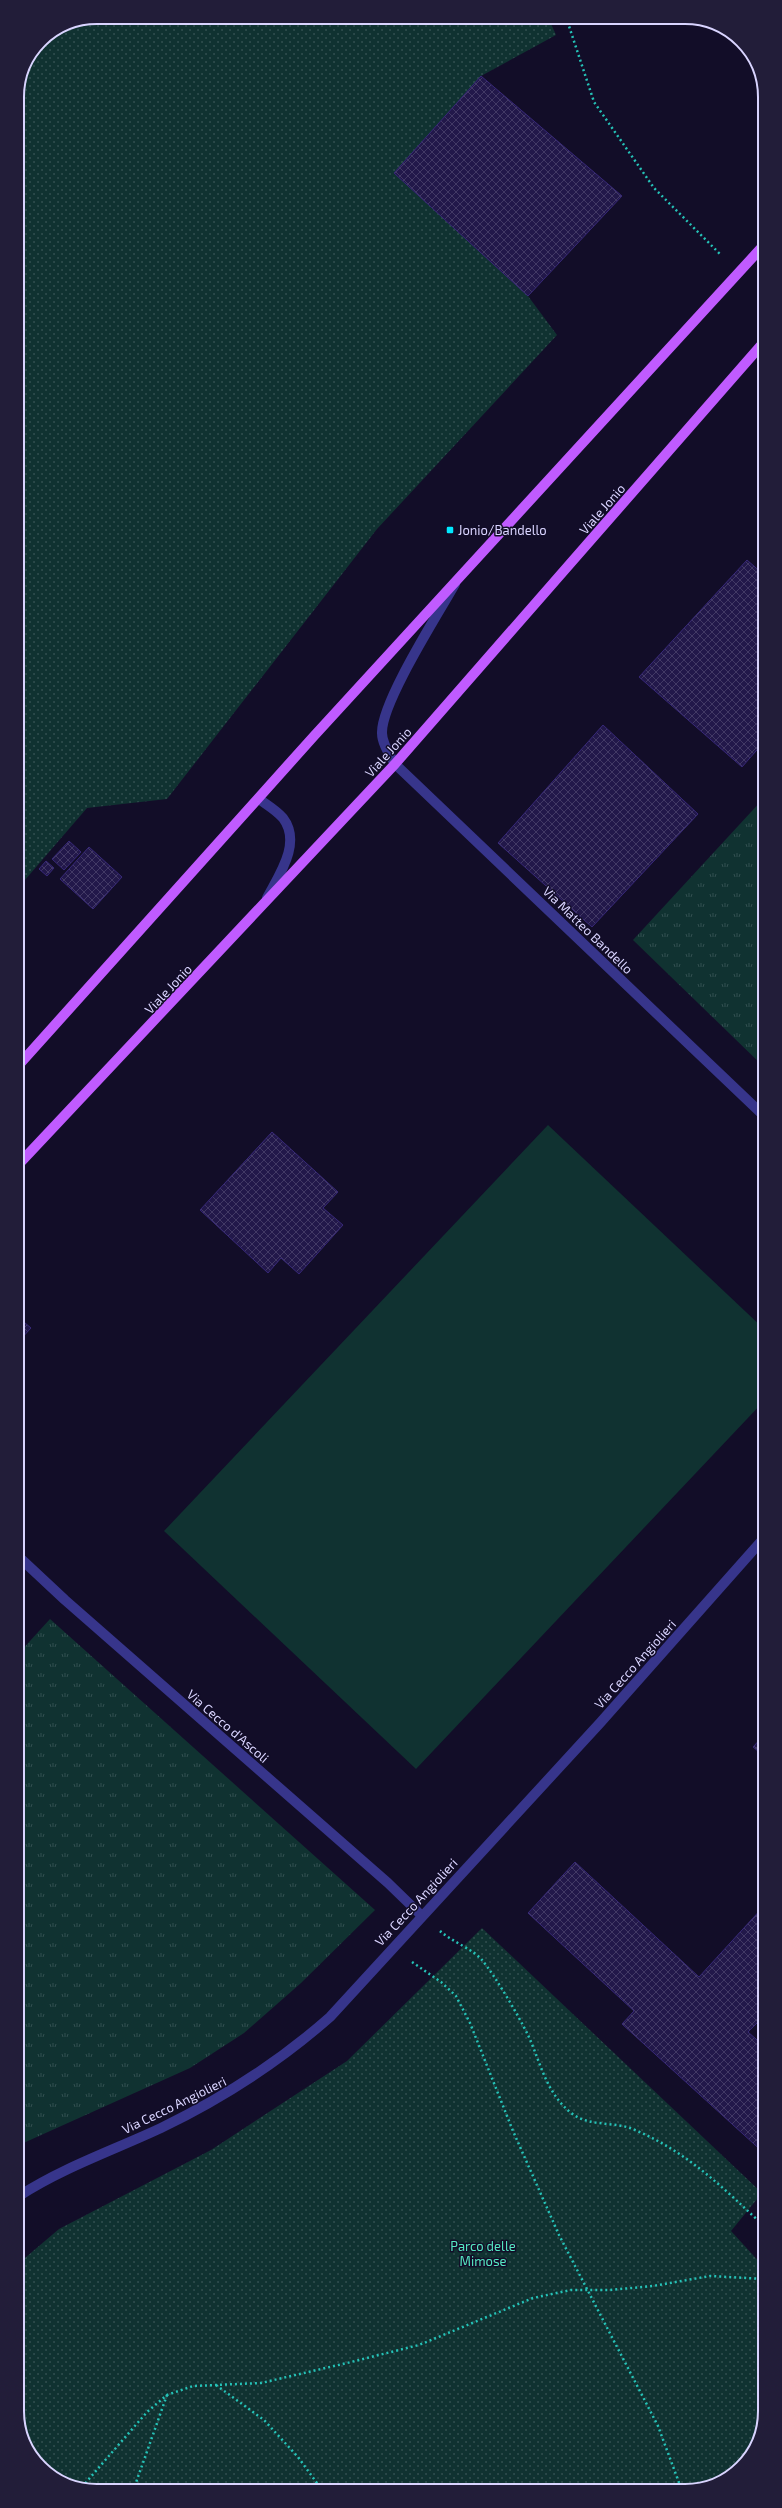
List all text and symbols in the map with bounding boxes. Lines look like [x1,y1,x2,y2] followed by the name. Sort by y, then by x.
[576,480,628,538] street label: Viale Jonio
[458,522,547,538] place label: Jonio/Bandello
[445,525,455,535] marker: Jonio/Bandello
[361,724,415,780] street label: Viale Jonio
[540,883,636,977] street label: Via Matteo Bandello
[141,961,195,1017] street label: Viale Jonio
[591,1616,679,1712] street label: Via Cecco Angiolieri
[184,1686,272,1766] street label: Via Cecco d'Ascoli
[371,1855,461,1949] street label: Via Cecco Angiolieri
[119,2073,229,2137] street label: Via Cecco Angiolieri
[450,2238,516,2269] park label: Parco delle Mimose

